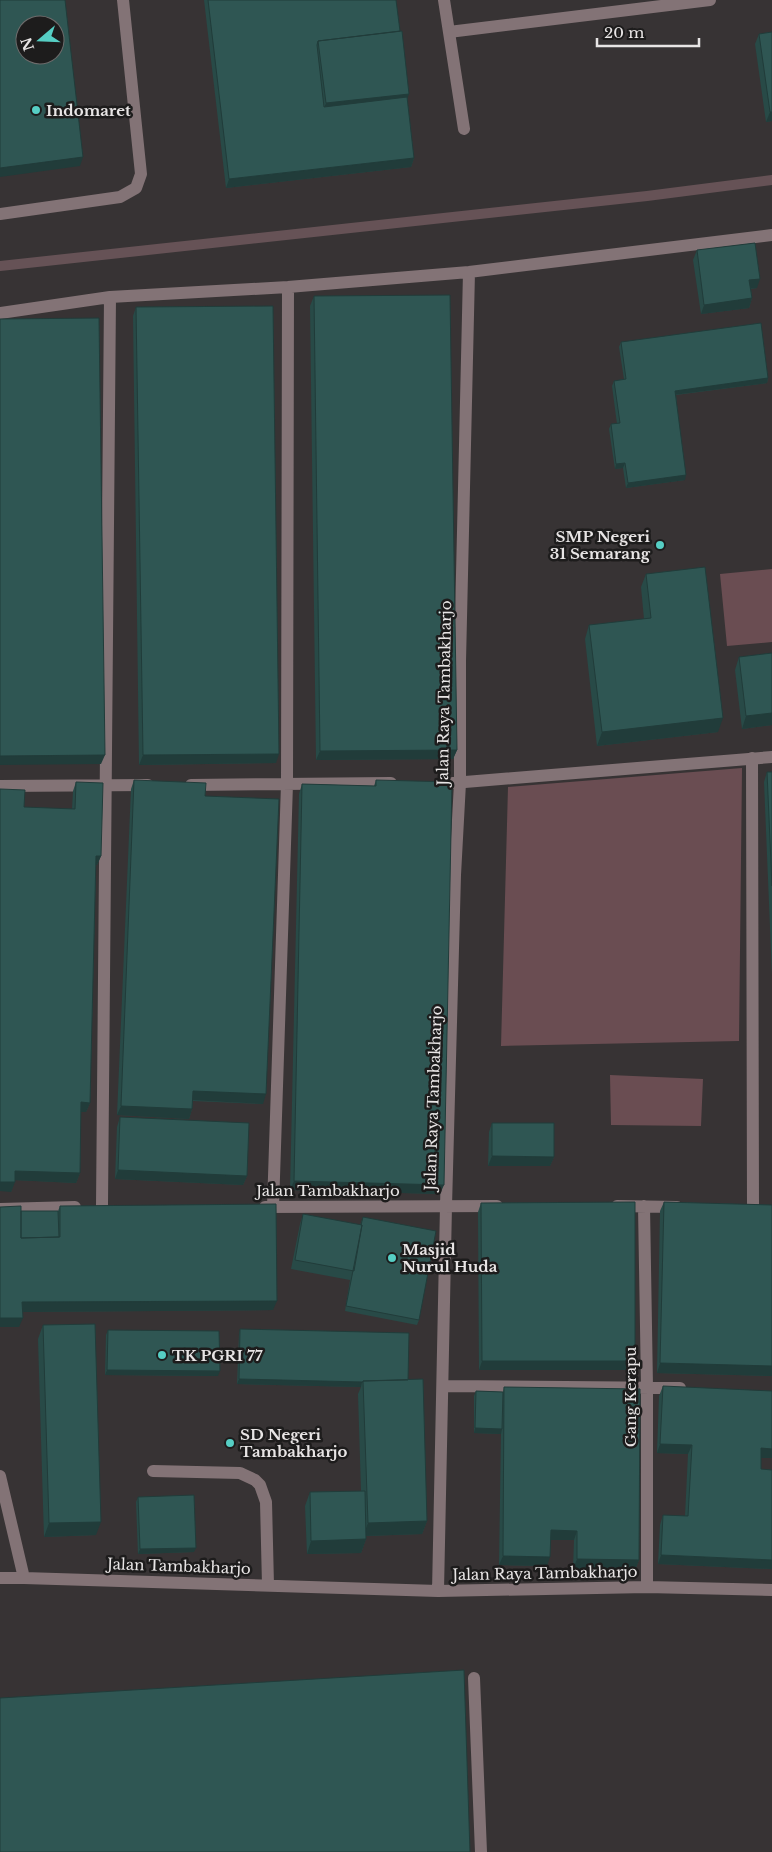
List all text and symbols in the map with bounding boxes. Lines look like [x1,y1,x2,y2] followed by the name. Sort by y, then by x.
[15,15,65,65] north arrow
[597,15,700,47] scale bar
[604,23,644,42] text: 20 m
[17,35,38,53] text: N
[46,101,131,120] place label: Indomaret
[30,104,42,116] marker: Indomaret
[550,527,651,563] place label: SMP Negeri 31 Semarang
[654,539,666,551] marker: SMP Negeri 31 Semarang
[433,600,455,788] street label: Jalan Raya Tambakharjo
[420,1005,446,1193] street label: Jalan Raya Tambakharjo
[254,1181,400,1200] street label: Jalan Tambakharjo
[402,1240,498,1276] place label: Masjid Nurul Huda
[386,1252,398,1264] marker: Masjid Nurul Huda
[172,1346,263,1365] place label: TK PGRI 77
[621,1347,640,1447] street label: Gang Kerapu
[156,1349,168,1361] marker: TK PGRI 77
[240,1425,348,1461] place label: SD Negeri Tambakharjo
[224,1437,236,1449] marker: SD Negeri Tambakharjo
[105,1554,251,1578] street label: Jalan Tambakharjo
[450,1562,638,1584] street label: Jalan Raya Tambakharjo

